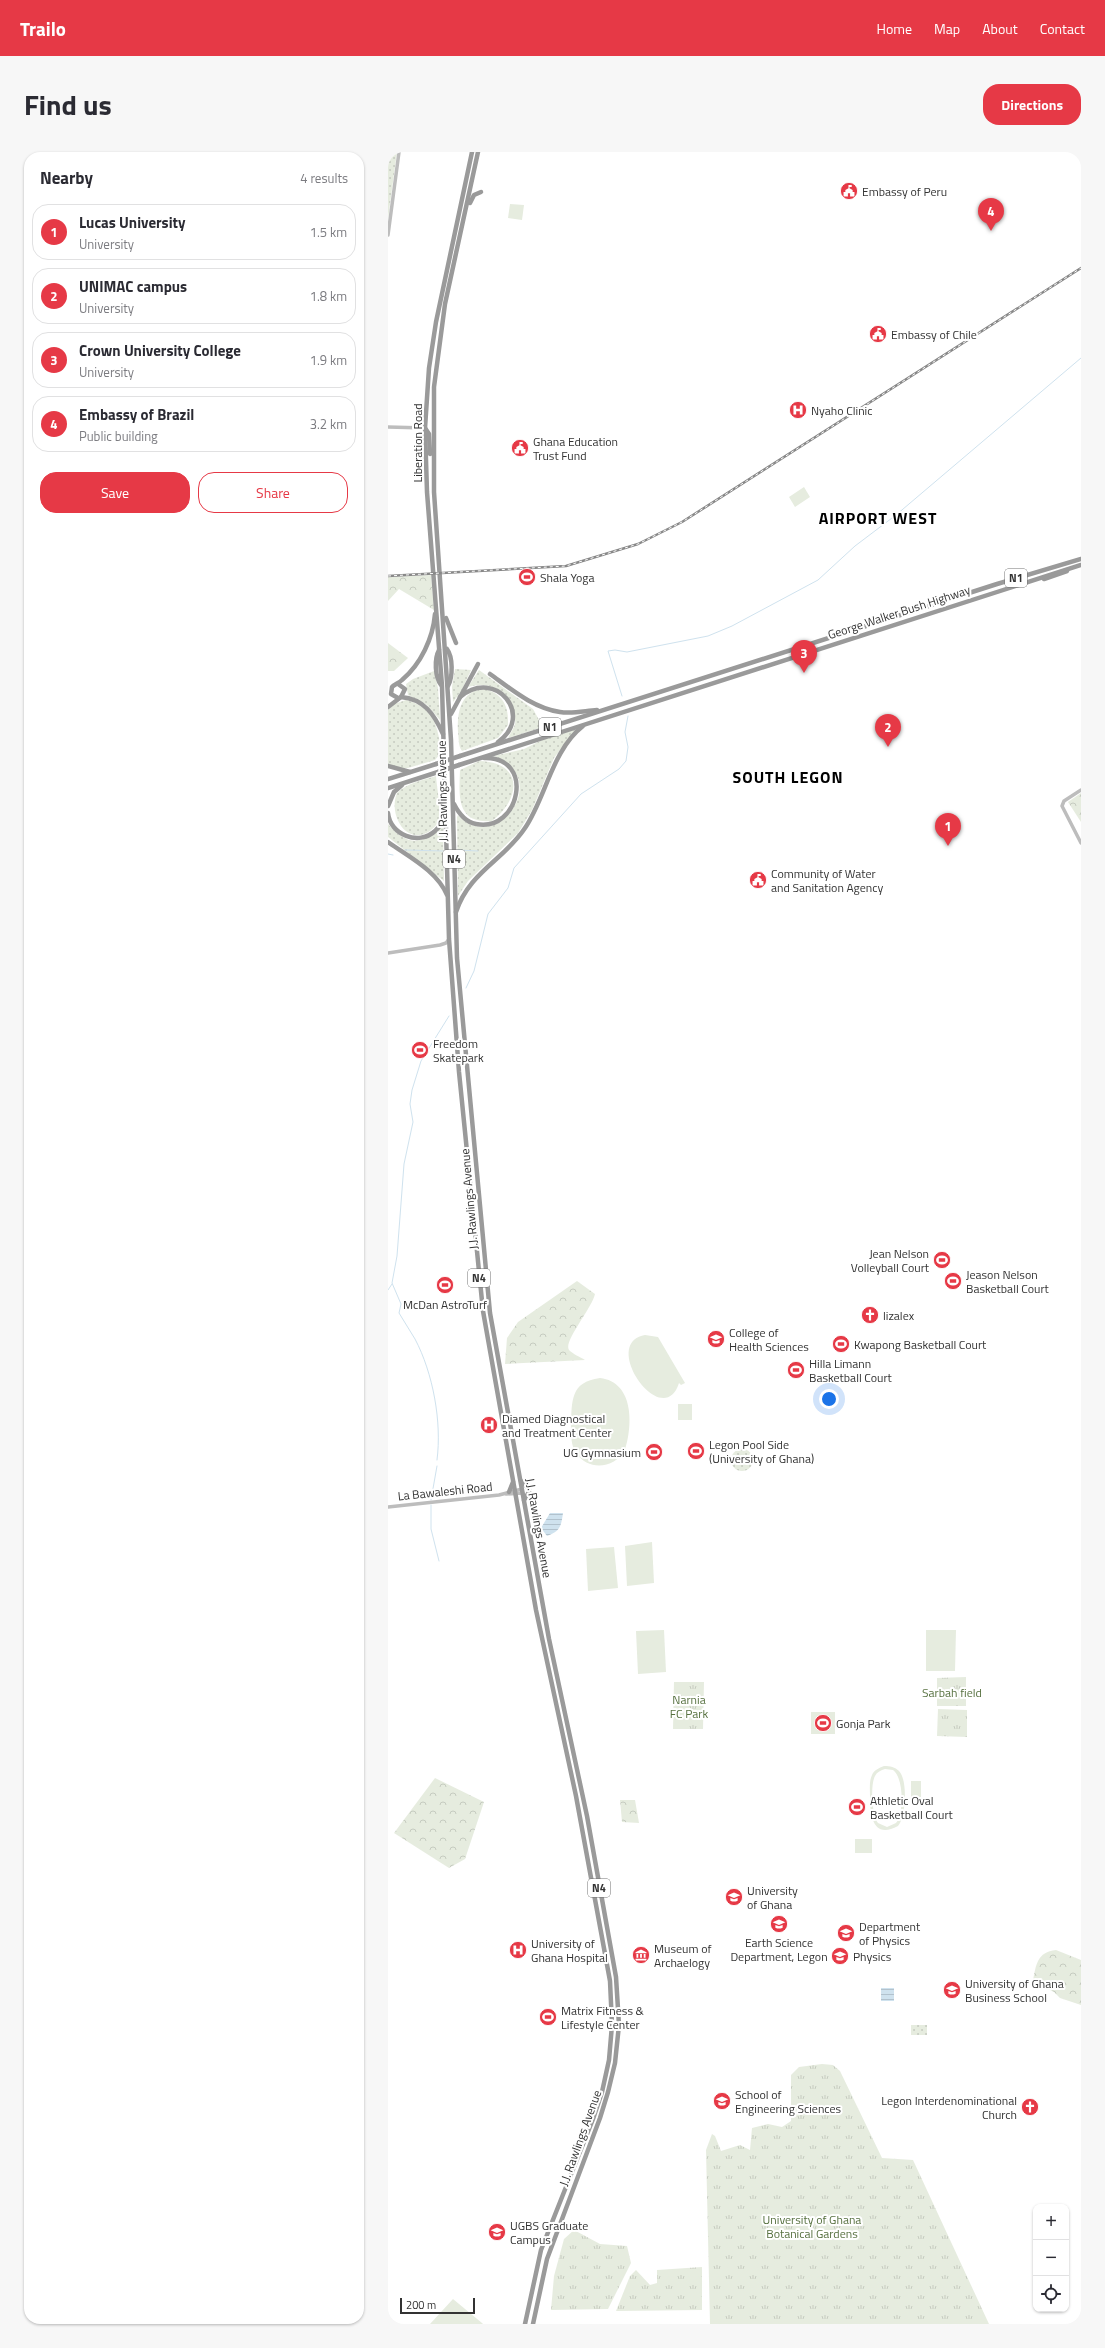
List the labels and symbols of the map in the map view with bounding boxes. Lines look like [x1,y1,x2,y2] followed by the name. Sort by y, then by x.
[839,181,859,201] public building icon: Embassy of Peru
[862,182,947,201] place label: Embassy of Peru
[978,198,1004,231] pin: 4
[868,324,888,344] public building icon: Embassy of Chile
[891,325,977,344] place label: Embassy of Chile
[788,400,808,420] hospital icon: Nyaho Clinic
[811,401,872,420] place label: Nyaho Clinic
[408,403,427,483] street label: Liberation Road
[533,432,618,465] place label: Ghana Education Trust Fund
[510,438,530,458] public building icon: Ghana Education Trust Fund
[819,506,937,530] district label: AIRPORT WEST
[517,567,537,587] sports icon: Shala Yoga
[540,568,595,587] place label: Shala Yoga
[1005,569,1027,587] road number: N1
[825,580,973,644] street label: George Walker Bush Highway
[791,640,817,673] pin: 3
[875,714,901,747] pin: 2
[539,718,561,736] road number: N1
[432,740,452,842] street label: J.J. Rawlings Avenue
[733,765,843,789] district label: SOUTH LEGON
[935,813,961,846] pin: 1
[443,850,465,868] road number: N4
[771,864,883,897] place label: Community of Water and Sanitation Agency
[748,870,768,890] public building icon: Community of Water and Sanitation Agency
[433,1034,484,1067] place label: Freedom Skatepark
[410,1040,430,1060] sports icon: Freedom Skatepark
[455,1148,483,1250] street label: J.J. Rawlings Avenue
[851,1244,930,1277] place label: Jean Nelson Volleyball Court
[932,1250,952,1270] sports icon: Jean Nelson Volleyball Court
[966,1265,1050,1298] place label: Jeason Nelson Basketball Court
[468,1269,490,1287] road number: N4
[943,1271,963,1291] sports icon: Jeason Nelson Basketball Court
[435,1275,455,1295] sports icon: McDan AstroTurf
[403,1295,487,1314] place label: McDan AstroTurf
[860,1305,880,1325] church icon: lizalex
[883,1306,915,1325] place label: lizalex
[729,1323,809,1356] place label: College of Health Sciences
[706,1329,726,1349] school or university icon: College of Health Sciences
[831,1334,851,1354] sports icon: Kwapong Basketball Court
[854,1335,987,1354] place label: Kwapong Basketball Court
[809,1354,893,1387] place label: Hilla Limann Basketball Court
[786,1360,806,1380] sports icon: Hilla Limann Basketball Court
[819,1389,839,1409] your location
[502,1409,612,1442] place label: Diamed Diagnostical and Treatment Center
[479,1415,499,1435] hospital icon: Diamed Diagnostical and Treatment Center
[709,1435,814,1468] place label: Legon Pool Side (University of Ghana)
[686,1441,706,1461] sports icon: Legon Pool Side (University of Ghana)
[644,1442,664,1462] sports icon: UG Gymnasium
[563,1443,641,1462] place label: UG Gymnasium
[397,1477,493,1505] street label: La Bawaleshi Road
[521,1477,557,1579] street label: J.J. Rawlings Avenue
[922,1683,982,1702] park label: Sarbah field
[670,1690,708,1723] park label: Narnia FC Park
[813,1713,833,1733] sports icon: Gonja Park
[836,1714,891,1733] place label: Gonja Park
[870,1791,954,1824] place label: Athletic Oval Basketball Court
[847,1797,867,1817] sports icon: Athletic Oval Basketball Court
[588,1879,610,1897] road number: N4
[747,1881,798,1914] place label: University of Ghana
[724,1887,744,1907] school or university icon: University of Ghana
[769,1914,789,1934] school or university icon: Earth Science Department, Legon
[859,1917,921,1950] place label: Department of Physics
[836,1923,856,1943] school or university icon: Department of Physics
[730,1933,828,1966] place label: Earth Science Department, Legon
[531,1934,608,1967] place label: University of Ghana Hospital
[654,1939,711,1972] place label: Museum of Archaelogy
[508,1940,528,1960] hospital icon: University of Ghana Hospital
[631,1945,651,1965] museum icon: Museum of Archaelogy
[830,1946,850,1966] school or university icon: Physics
[853,1947,892,1966] place label: Physics
[965,1974,1064,2007] place label: University of Ghana Business School
[942,1980,962,2000] school or university icon: University of Ghana Business School
[561,2001,645,2034] place label: Matrix Fitness & Lifestyle Center
[538,2007,558,2027] sports icon: Matrix Fitness & Lifestyle Center
[735,2085,842,2118] place label: School of Engineering Sciences
[554,2087,606,2189] street label: J.J. Rawlings Avenue
[712,2091,732,2111] school or university icon: School of Engineering Sciences
[881,2091,1017,2124] place label: Legon Interdenominational Church
[1020,2097,1040,2117] church icon: Legon Interdenominational Church
[763,2210,861,2243] park label: University of Ghana Botanical Gardens
[510,2216,588,2249] place label: UGBS Graduate Campus
[487,2222,507,2242] school or university icon: UGBS Graduate Campus
[400,2296,475,2315] scale bar

